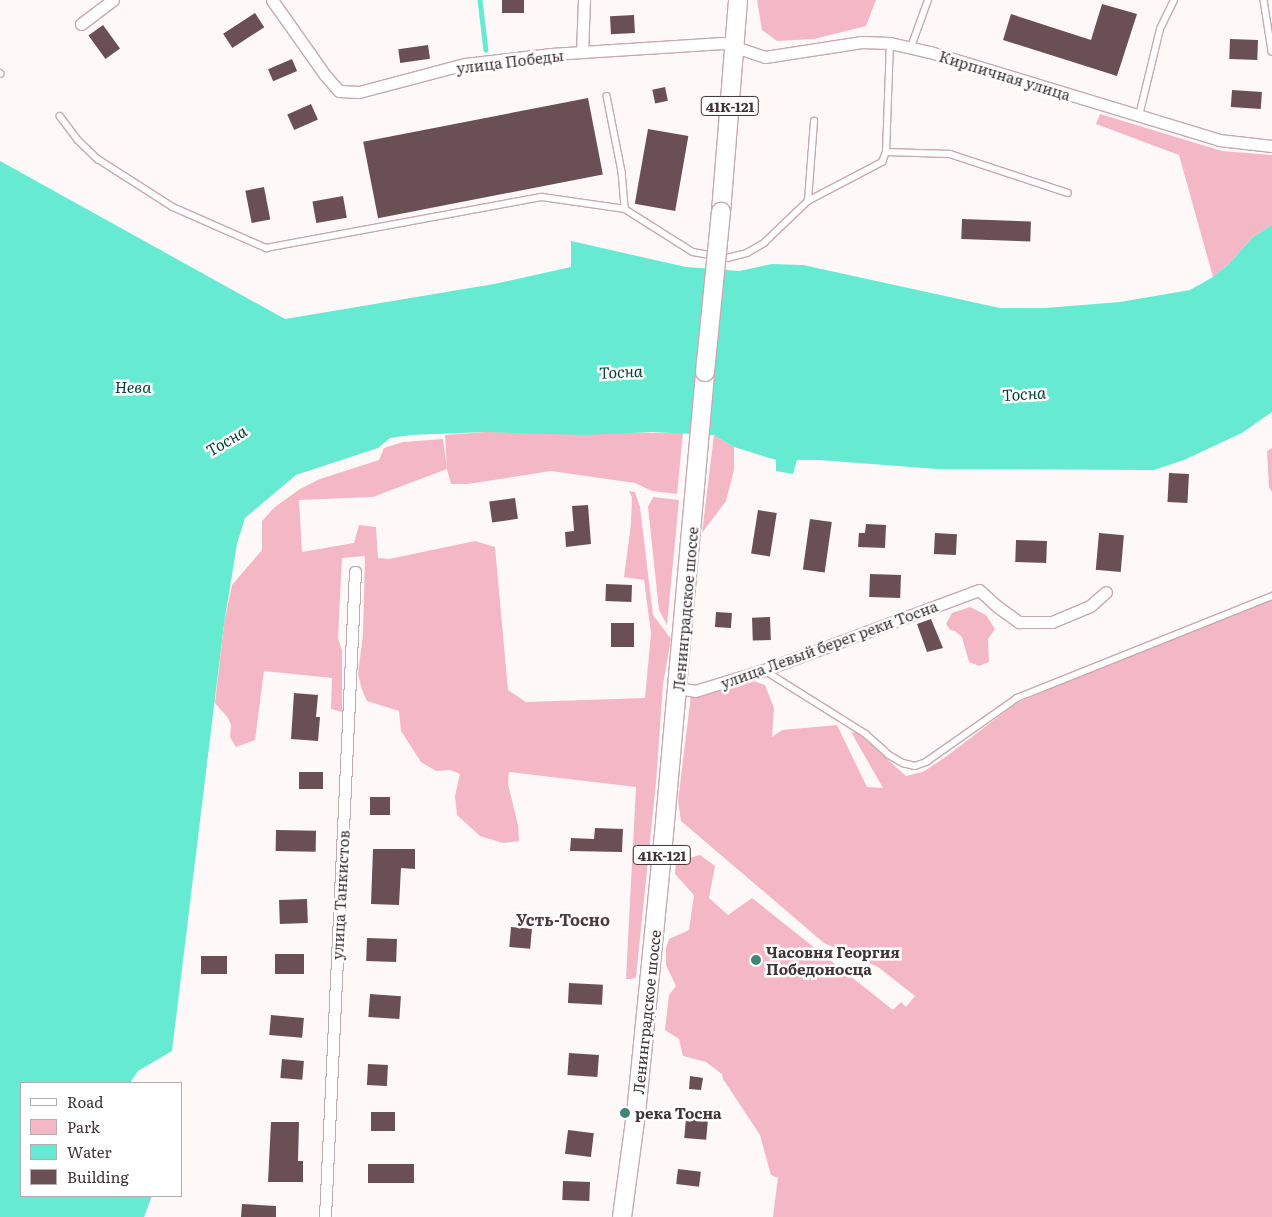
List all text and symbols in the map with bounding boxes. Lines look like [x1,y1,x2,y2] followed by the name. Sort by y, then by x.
[455,45,565,77] street label: улица Победы
[937,46,1073,104] street label: Кирпичная улица
[700,94,760,118] road number: 41К-121
[599,360,643,382] water label: Тосна
[115,376,151,396] water label: Нева
[1002,382,1046,404] water label: Тосна
[202,421,250,459] water label: Тосна
[669,526,701,692] street label: Ленинградское шоссе
[718,596,940,692] street label: улица Левый берег реки Тосна
[328,830,352,960] street label: улица Танкистов
[632,844,692,866] road number: 41К-121
[516,909,610,929] district label: Усть-Тосно
[628,929,664,1095] street label: Ленинградское шоссе
[766,942,900,977] place label: Часовня Георгия Победоносца
[750,954,762,966] marker: Часовня Георгия Победоносца
[20,1082,182,1197] legend
[67,1090,103,1113] text: Road
[635,1104,722,1122] place label: река Тосна
[619,1107,631,1119] marker: река Тосна
[67,1115,100,1138] text: Park
[67,1140,112,1163] text: Water
[67,1165,129,1188] text: Building

